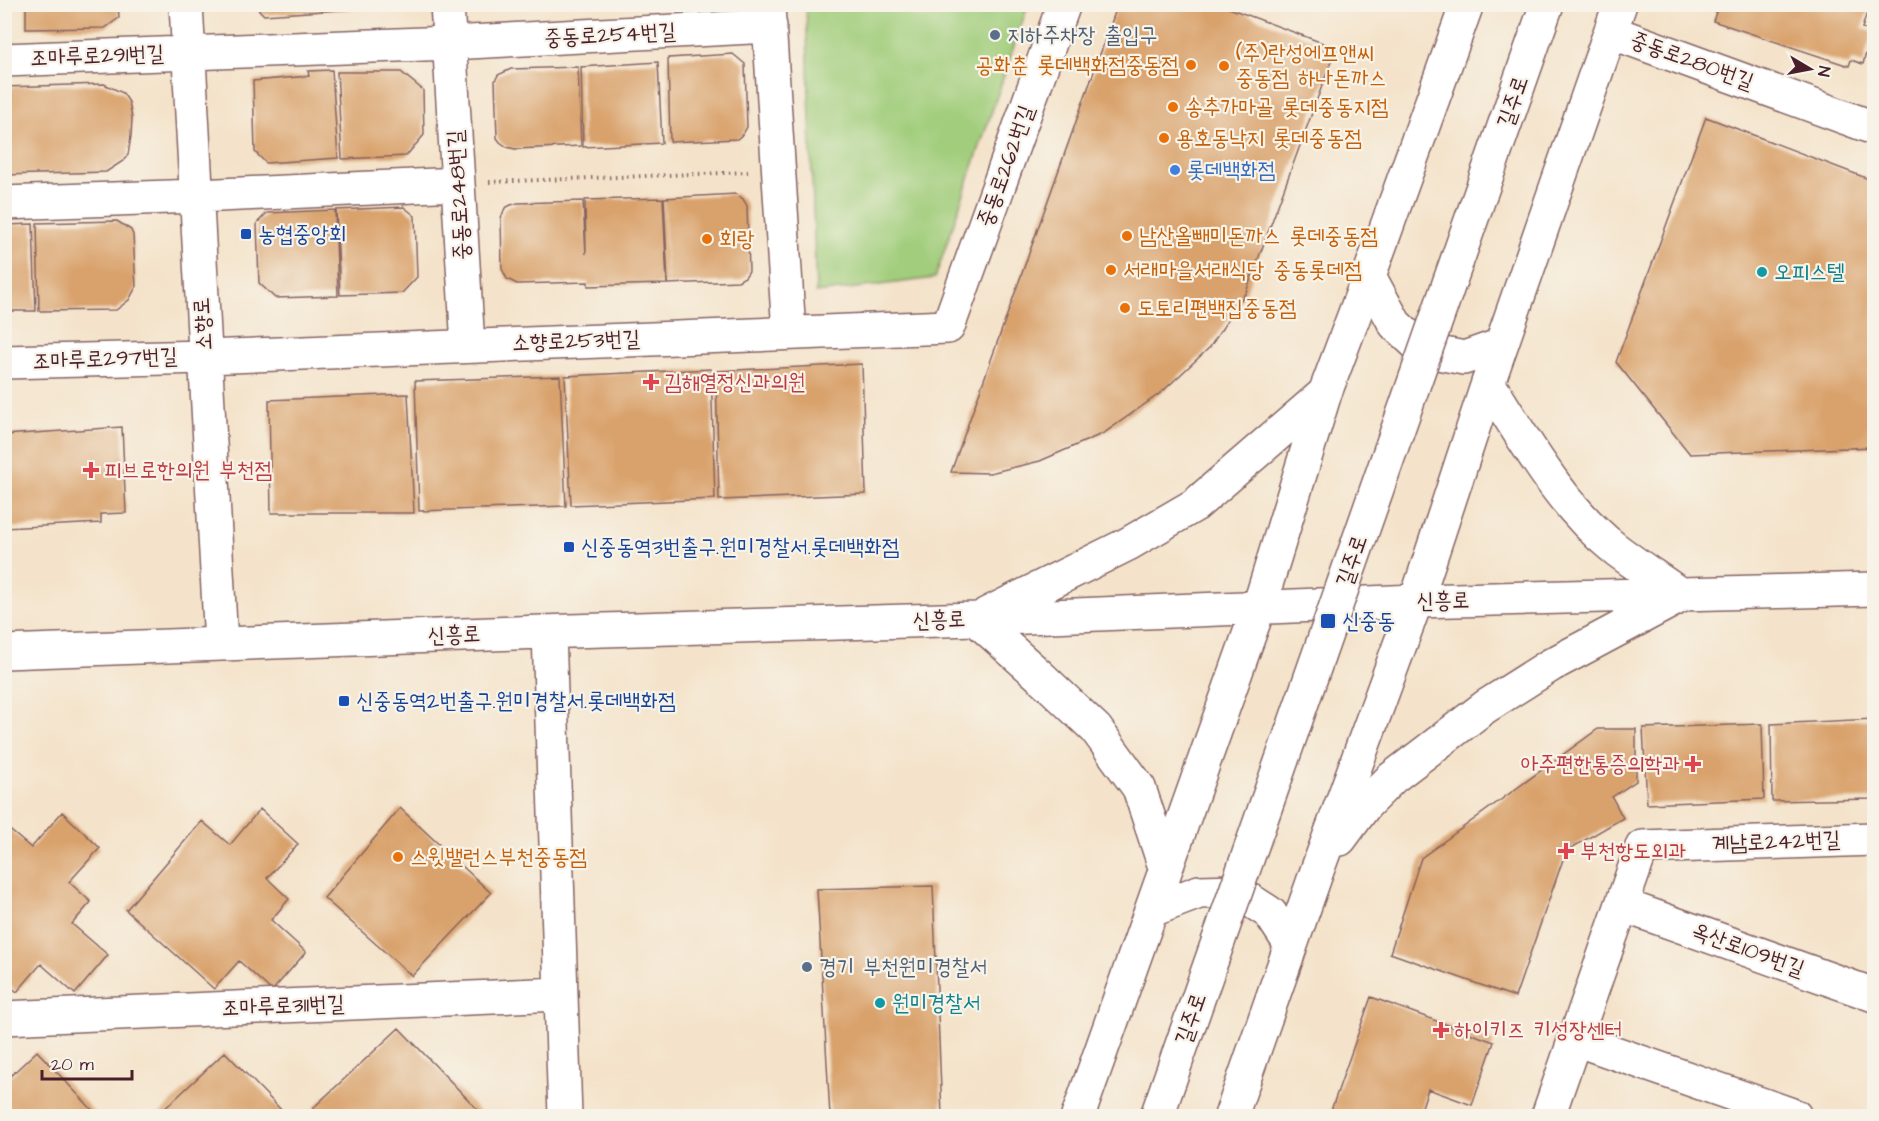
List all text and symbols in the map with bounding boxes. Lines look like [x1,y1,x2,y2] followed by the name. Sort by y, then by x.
[543,16,677,54] street label: 중동로254번길
[1007,20,1157,51] place label: 지하주차장 출입구
[1626,24,1758,98] street label: 중동로280번길
[988,28,1002,42] marker: 지하주차장 출입구
[29,38,165,74] street label: 조마루로291번길
[1236,38,1386,94] place label: (주)란성에프앤씨 중동점 하나돈까스
[1780,39,1840,99] north arrow
[975,50,1179,81] place label: 공화춘 롯데백화점중동점
[1184,58,1198,72] marker: 공화춘 롯데백화점중동점
[1217,59,1231,73] marker: (주)란성에프앤씨 중동점 하나돈까스
[1812,65,1835,78] text: N
[1490,72,1536,132] street label: 길주로
[1185,92,1389,123] place label: 송추가마골 롯데중동지점
[1166,100,1180,114] marker: 송추가마골 롯데중동지점
[970,101,1042,231] street label: 중동로262번길
[1176,123,1362,154] place label: 용호동낙지 롯데중동점
[440,129,478,261] street label: 중동로248번길
[1157,131,1171,145] marker: 용호동낙지 롯데중동점
[1187,155,1276,186] place label: 롯데백화점
[1168,163,1182,177] marker: 롯데백화점
[258,219,347,250] place label: 농협중앙회
[1139,221,1378,252] place label: 남산올빼미돈까스 롯데중동점
[719,224,755,255] place label: 회랑
[239,227,253,241] marker: 농협중앙회
[1120,229,1134,243] marker: 남산올빼미돈까스 롯데중동점
[700,232,714,246] marker: 회랑
[1123,255,1362,286] place label: 서래마을서래식당 중동롯데점
[1774,257,1845,288] place label: 오피스텔
[1104,263,1118,277] marker: 서래마을서래식당 중동롯데점
[1755,265,1769,279] marker: 오피스텔
[1137,293,1296,324] place label: 도토리편백집중동점
[186,297,220,351] street label: 소향로
[1118,301,1132,315] marker: 도토리편백집중동점
[512,323,641,359] street label: 소향로253번길
[32,341,178,377] street label: 조마루로297번길
[664,367,806,398] place label: 김해열정신과의원
[642,373,660,391] marker: 김해열정신과의원
[104,455,272,486] place label: 피브로한의원 부천점
[82,461,100,479] marker: 피브로한의원 부천점
[1329,531,1375,591] street label: 길주로
[581,532,899,563] place label: 신중동역3번출구.원미경찰서.롯데백화점
[562,540,576,554] marker: 신중동역3번출구.원미경찰서.롯데백화점
[1416,585,1470,617] street label: 신흥로
[912,604,966,636] street label: 신흥로
[1342,606,1395,637] place label: 신중동
[1319,612,1337,630] marker: 신중동
[427,619,481,651] street label: 신흥로
[356,686,676,717] place label: 신중동역2번출구.원미경찰서.롯데백화점
[337,694,351,708] marker: 신중동역2번출구.원미경찰서.롯데백화점
[1521,749,1680,780] place label: 아주편한통증의학과
[1684,755,1702,773] marker: 아주편한통증의학과
[1711,824,1841,860] street label: 계남로242번길
[1580,836,1686,867] place label: 부천항도외과
[410,842,587,873] place label: 스윗밸런스부천중동점
[1557,842,1575,860] marker: 부천항도외과
[391,850,405,864] marker: 스윗밸런스부천중동점
[1687,915,1809,985] street label: 옥산로109번길
[819,952,987,983] place label: 경기 부천원미경찰서
[800,960,814,974] marker: 경기 부천원미경찰서
[221,988,345,1024] street label: 조마루로311번길
[892,988,981,1019] place label: 원미경찰서
[1168,989,1214,1049] street label: 길주로
[873,996,887,1010] marker: 원미경찰서
[1454,1015,1622,1046] place label: 하이키즈 키성장센터
[1432,1021,1450,1039] marker: 하이키즈 키성장센터
[42,1043,132,1081] scale bar
[51,1052,94,1077] text: 20 m

